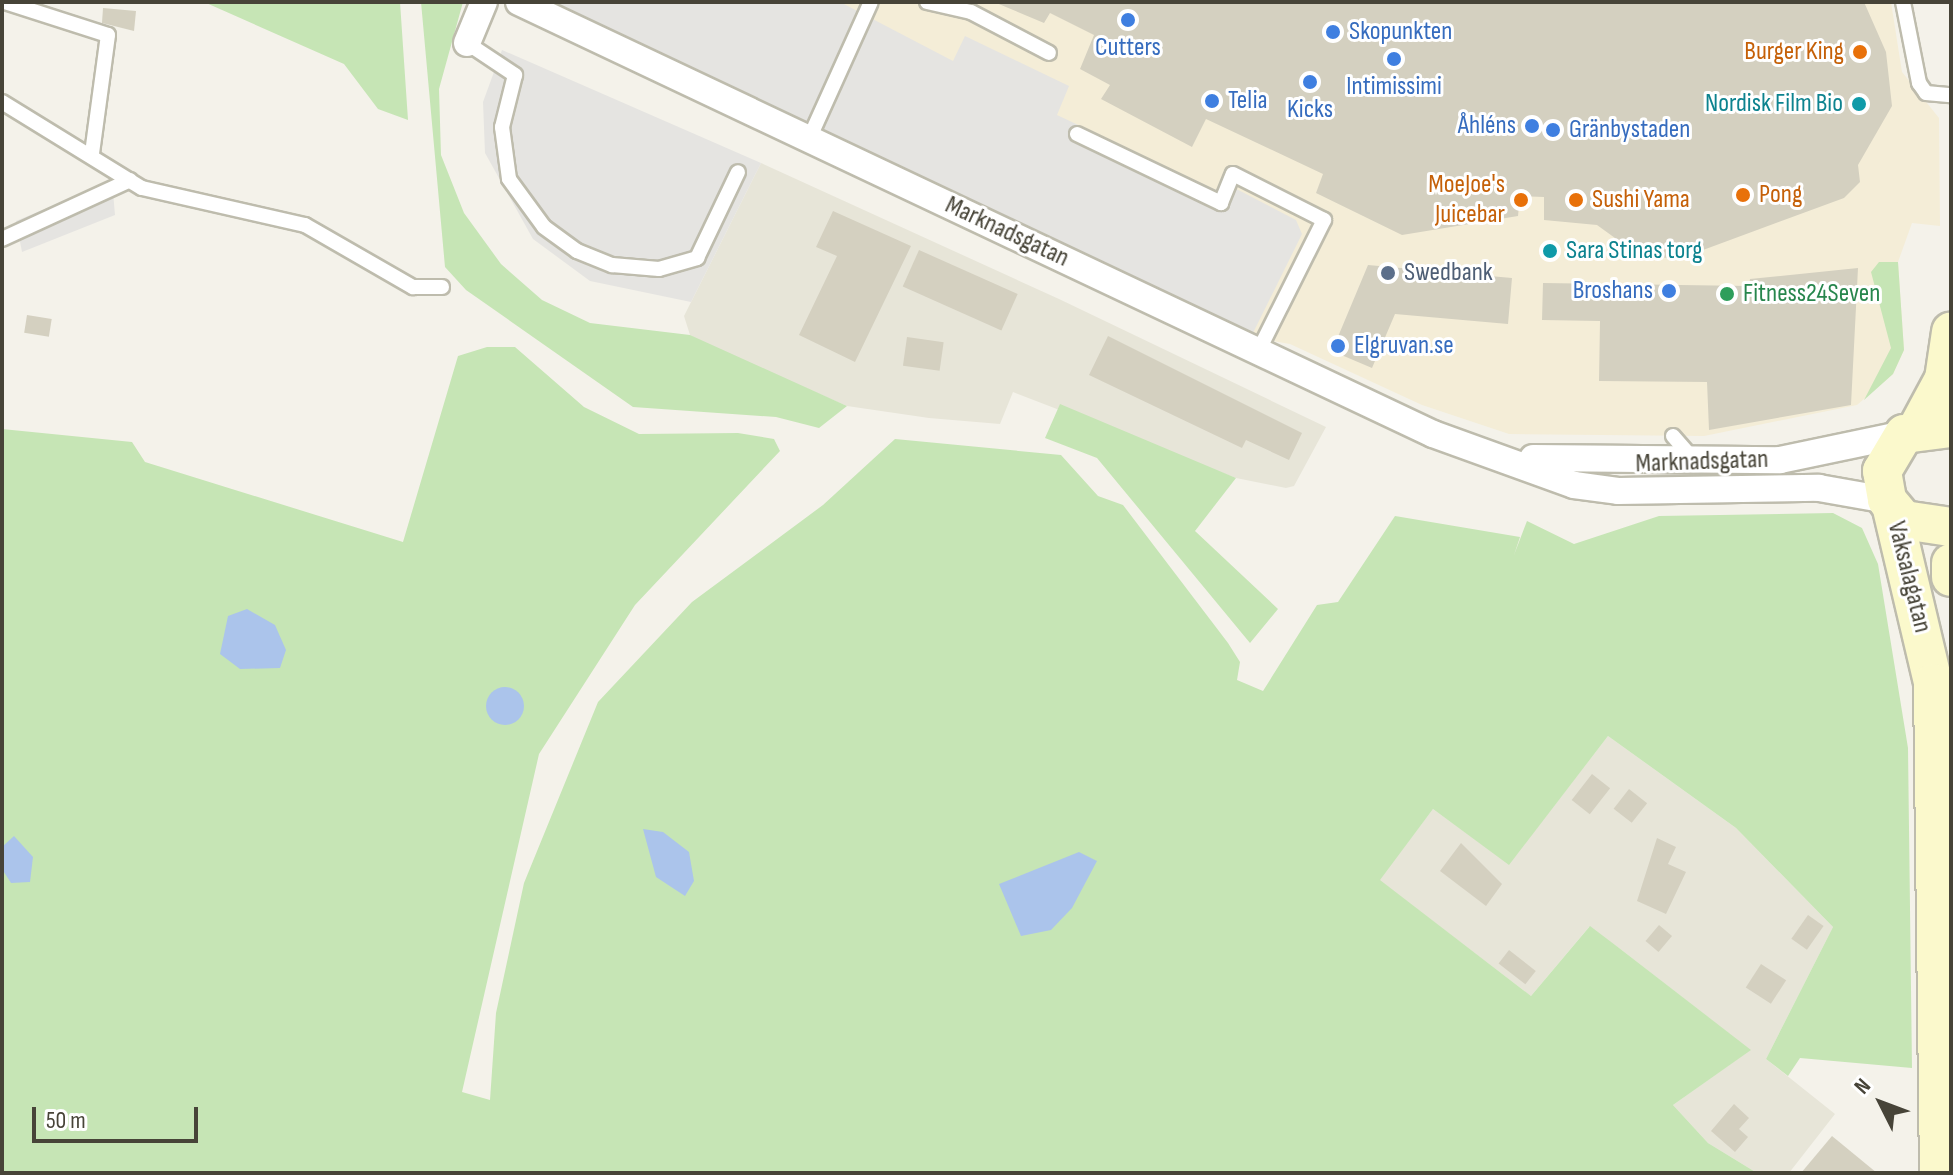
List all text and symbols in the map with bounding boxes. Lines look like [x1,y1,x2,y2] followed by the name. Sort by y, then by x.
[1119,11,1137,29] marker: Cutters
[1349,16,1452,48] place label: Skopunkten
[1324,23,1342,41] marker: Skopunkten
[1095,32,1161,64] place label: Cutters
[1744,36,1844,68] place label: Burger King
[1851,43,1869,61] marker: Burger King
[1385,50,1403,68] marker: Intimissimi
[1346,71,1442,103] place label: Intimissimi
[1301,73,1319,91] marker: Kicks
[1228,85,1268,117] place label: Telia
[1705,88,1843,120] place label: Nordisk Film Bio
[1203,92,1221,110] marker: Telia
[1287,94,1333,126] place label: Kicks
[1850,95,1868,113] marker: Nordisk Film Bio
[1458,110,1516,142] place label: Åhléns
[1569,114,1690,146] place label: Gränbystaden
[1523,117,1541,135] marker: Åhléns
[1544,121,1562,139] marker: Gränbystaden
[1428,169,1505,230] place label: MoeJoe's Juicebar
[1759,179,1802,211] place label: Pong
[1592,184,1690,216] place label: Sushi Yama
[1734,186,1752,204] marker: Pong
[940,190,1074,274] street label: Marknadsgatan
[1512,191,1530,209] marker: MoeJoe's Juicebar
[1567,191,1585,209] marker: Sushi Yama
[1566,235,1702,267] place label: Sara Stinas torg
[1541,242,1559,260] marker: Sara Stinas torg
[1404,257,1493,289] place label: Swedbank
[1379,264,1397,282] marker: Swedbank
[1573,275,1653,307] place label: Broshans
[1743,278,1880,310] place label: Fitness24Seven
[1660,282,1678,300] marker: Broshans
[1718,285,1736,303] marker: Fitness24Seven
[1354,330,1454,362] place label: Elgruvan.se
[1329,337,1347,355] marker: Elgruvan.se
[1635,444,1769,480] street label: Marknadsgatan
[1880,518,1938,636] street label: Vaksalagatan
[1841,1063,1921,1143] north arrow
[1849,1073,1877,1100] text: N
[36,1091,202,1141] scale bar
[46,1106,86,1135] text: 50 m

